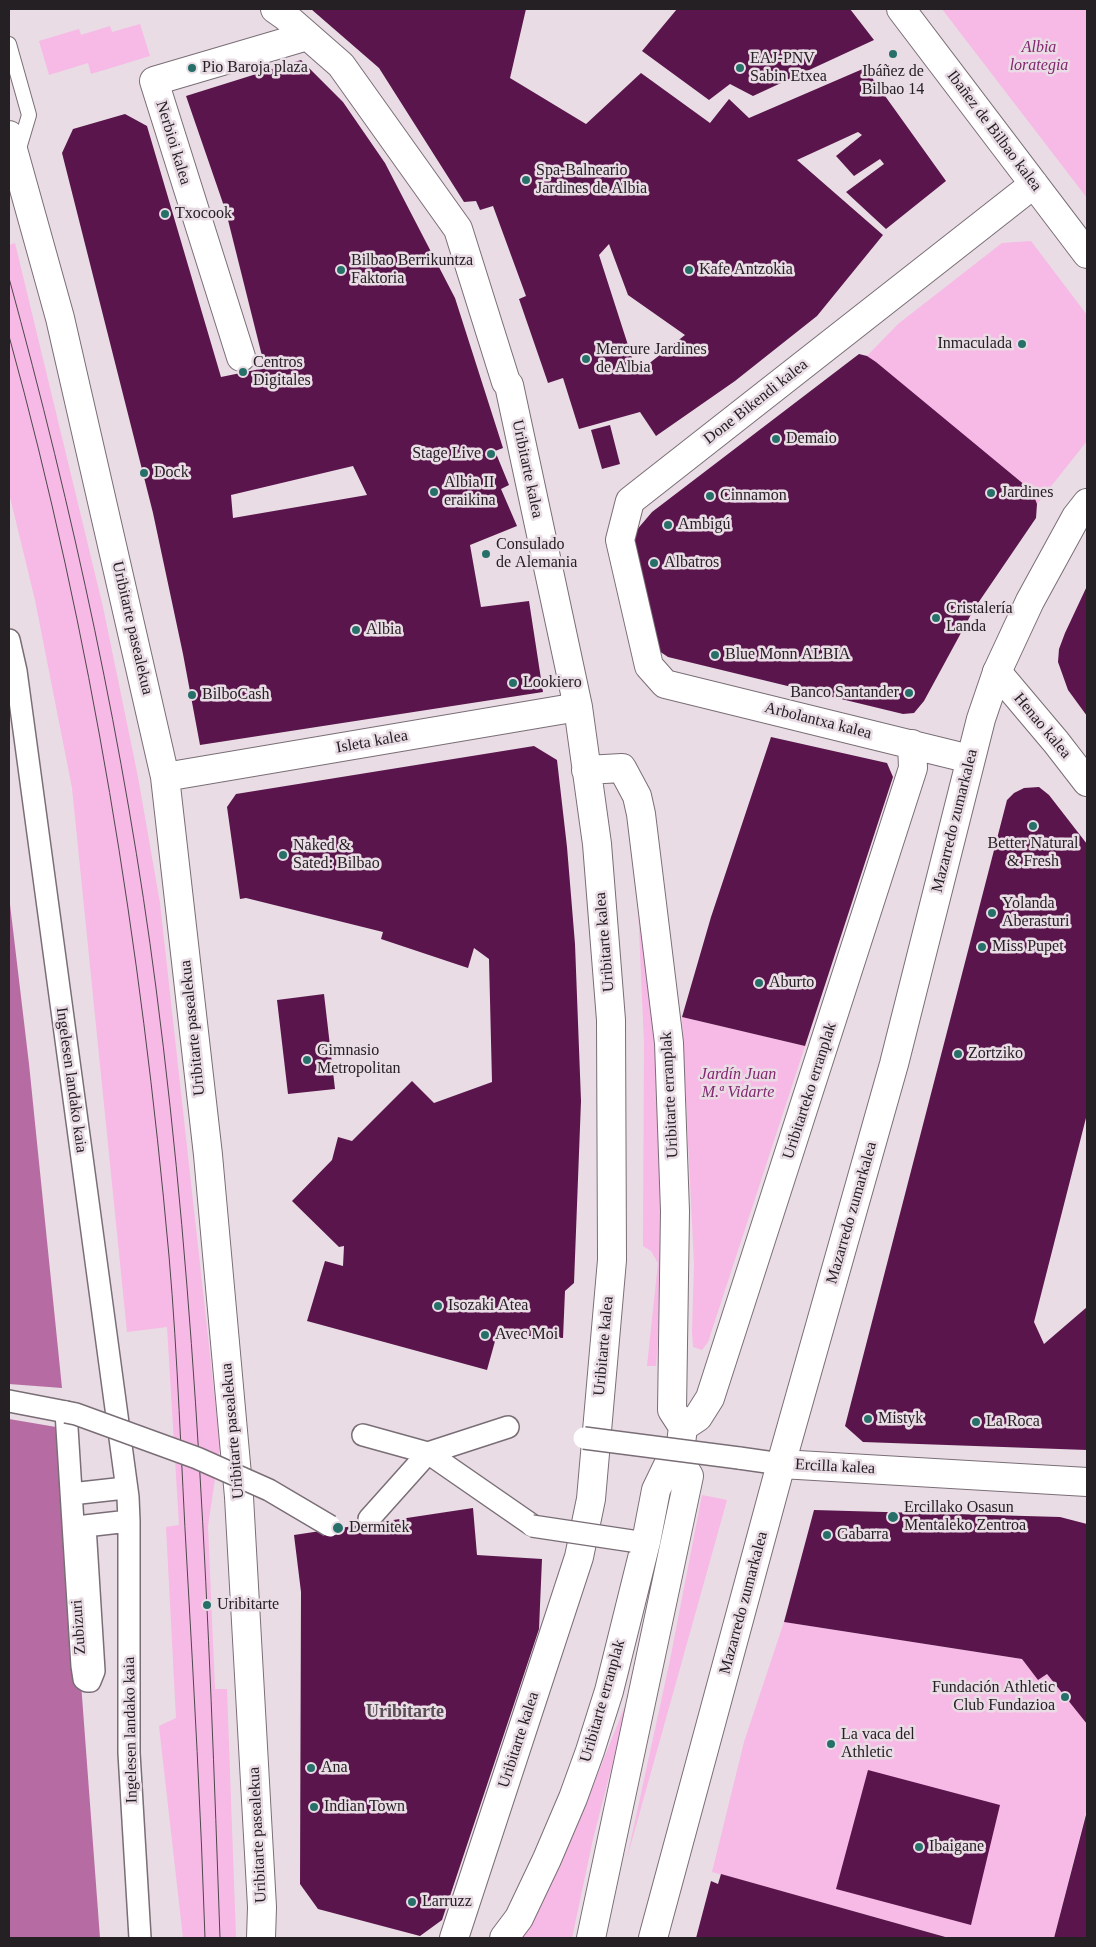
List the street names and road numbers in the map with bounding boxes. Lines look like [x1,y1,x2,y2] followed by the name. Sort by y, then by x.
[942,67,1046,195] street label: Ibañez de Bilbao kalea
[151,99,195,187] street label: Nerbioi kalea
[700,355,812,449] street label: Done Bikendi kalea
[507,418,547,520] street label: Uribitarte kalea
[107,559,157,697] street label: Uribitarte pasealekua
[1009,689,1075,763] street label: Henao kalea
[762,698,874,744] street label: Arbolantxa kalea
[335,726,409,758] street label: Isleta kalea
[928,747,982,895] street label: Mazarredo zumarkalea
[591,891,619,993] street label: Uribitarte kalea
[176,959,210,1097] street label: Uribitarte pasealekua
[51,1006,91,1154] street label: Ingelesen landako kaia
[779,1020,841,1162] street label: Uribitarteko erranplak
[657,1031,683,1159] street label: Uribitarte erranplak
[823,1140,881,1286] street label: Mazarredo zumarkalea
[590,1295,618,1397] street label: Uribitarte kalea
[217,1362,249,1500] street label: Uribitarte pasealekua
[794,1455,876,1479] street label: Ercilla kalea
[716,1530,772,1676] street label: Mazarredo zumarkalea
[68,1599,90,1655] street label: Zubizuri
[576,1638,630,1764] street label: Uribitarte erranplak
[120,1657,142,1803] street label: Ingelesen landako kaia
[494,1690,544,1790] street label: Uribitarte kalea
[245,1766,271,1904] street label: Uribitarte pasealekua

